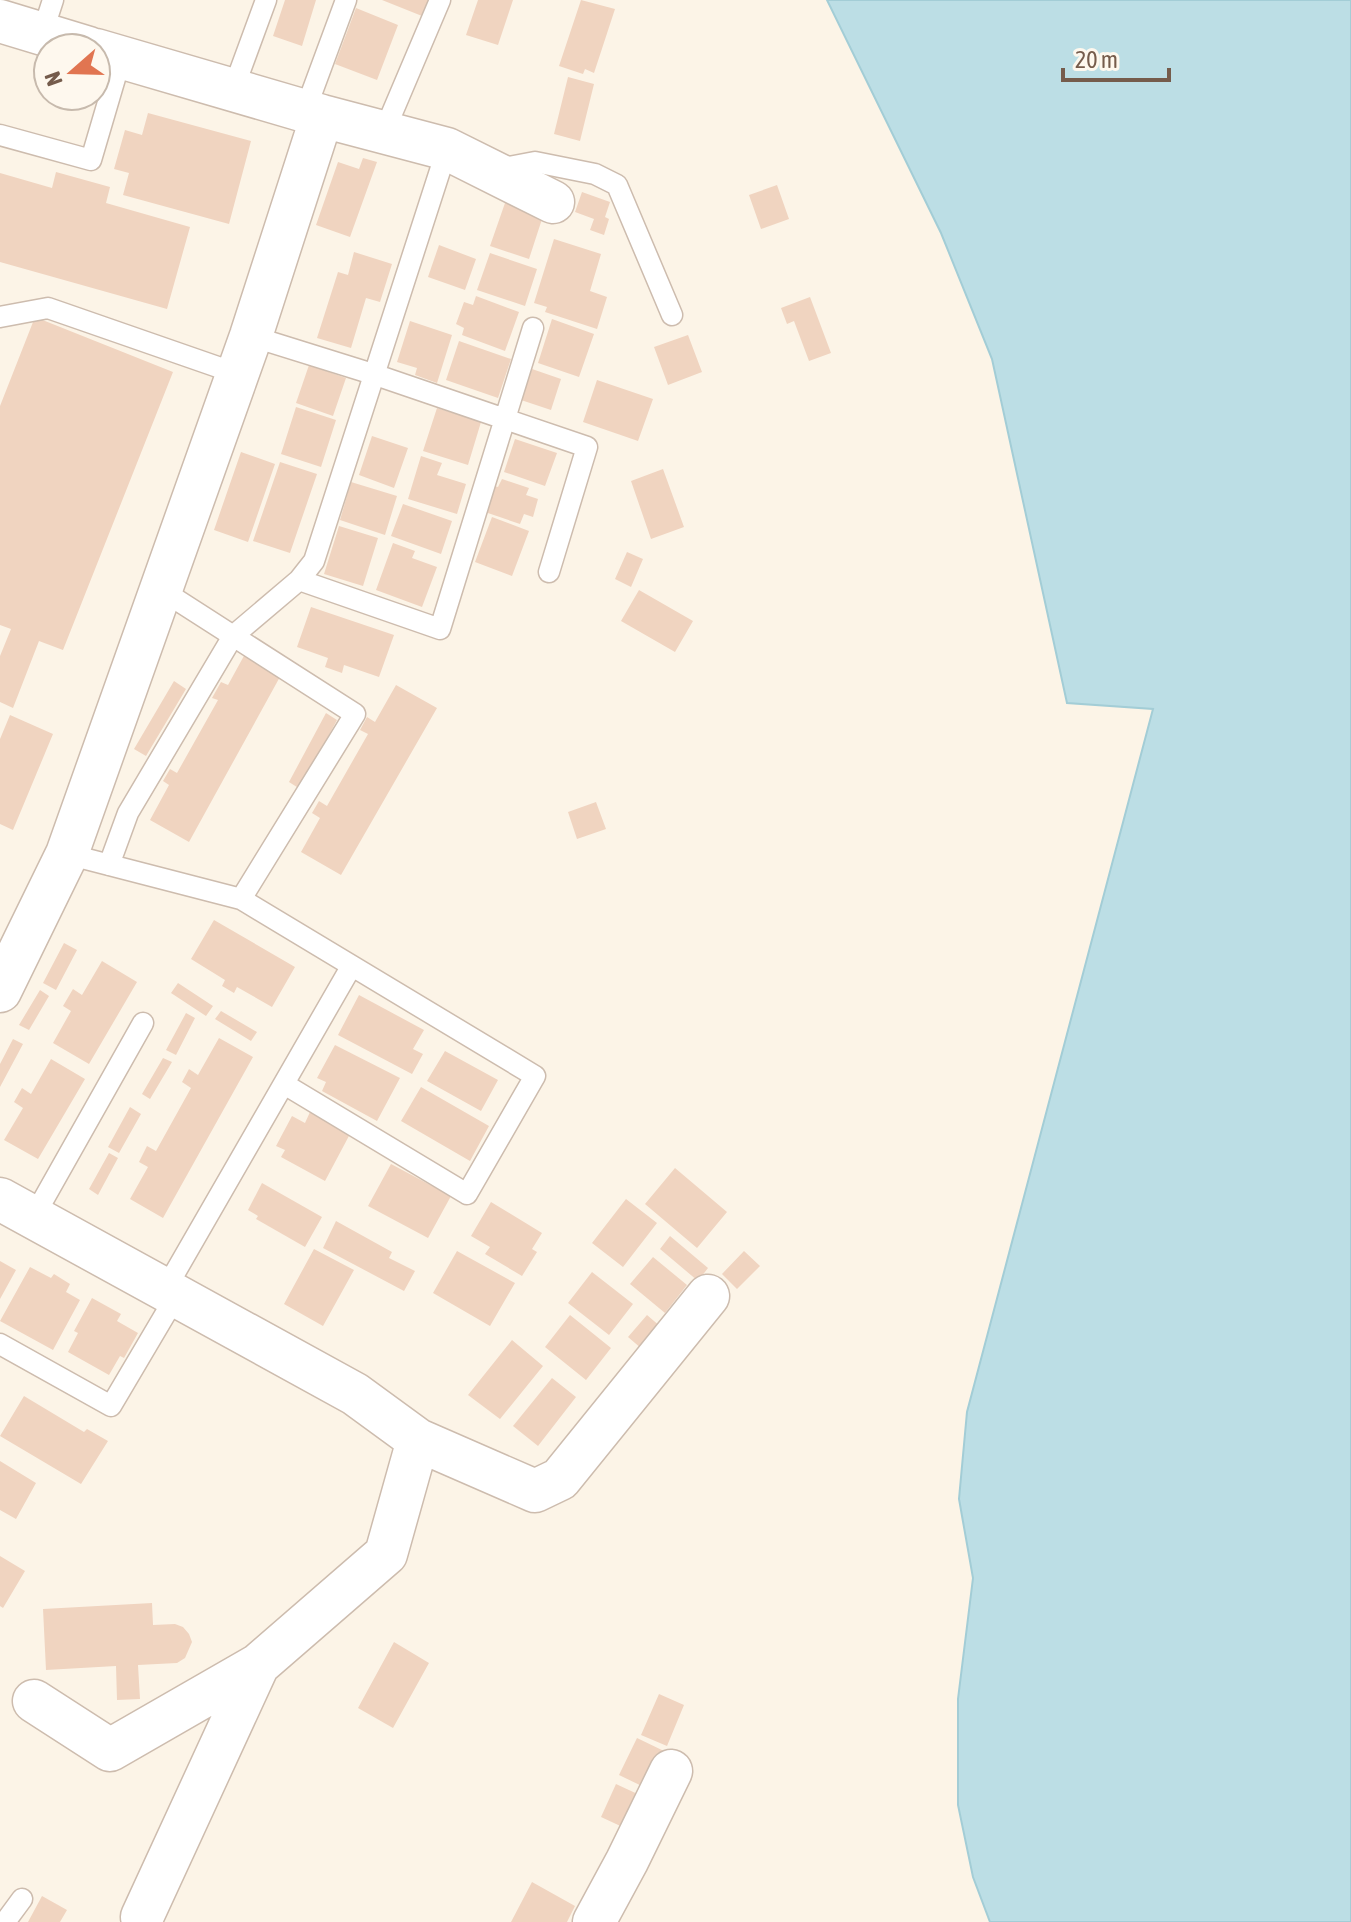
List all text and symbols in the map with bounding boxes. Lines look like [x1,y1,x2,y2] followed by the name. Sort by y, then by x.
[32,32,112,112] north arrow
[1063,32,1169,82] scale bar
[1075,46,1118,73] text: 20 m
[39,68,68,89] text: N

